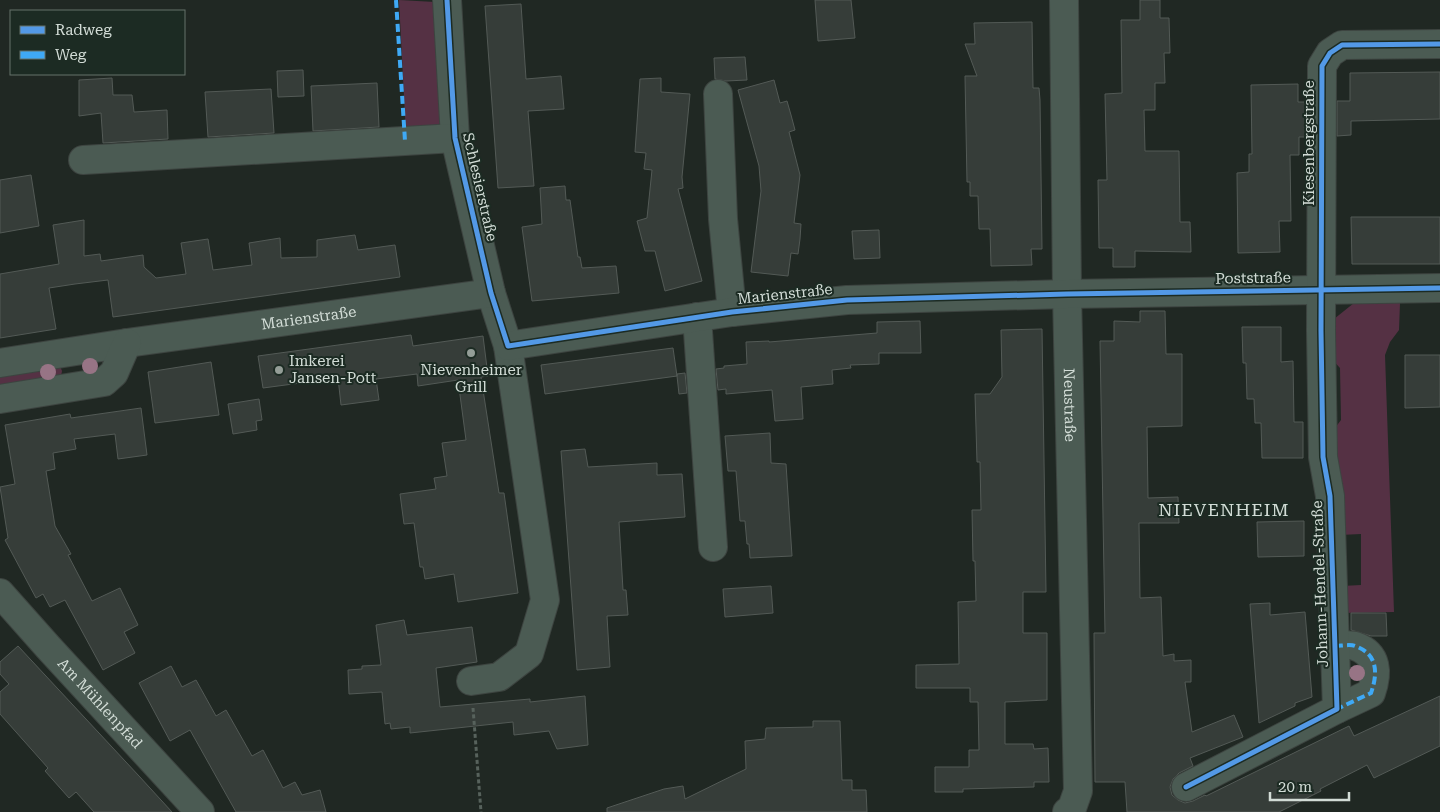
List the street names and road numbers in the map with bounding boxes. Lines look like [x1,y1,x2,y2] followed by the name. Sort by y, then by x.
[1300,80,1318,206] street label: Kiesenbergstraße
[459,131,501,243] street label: Schlesierstraße
[1215,268,1291,288] street label: Poststraße
[737,280,833,308] street label: Marienstraße
[260,303,357,333] street label: Marienstraße
[1060,368,1079,442] street label: Neustraße
[1308,500,1332,668] street label: Johann-Hendel-Straße
[54,654,146,753] street label: Am Mühlenpfad

